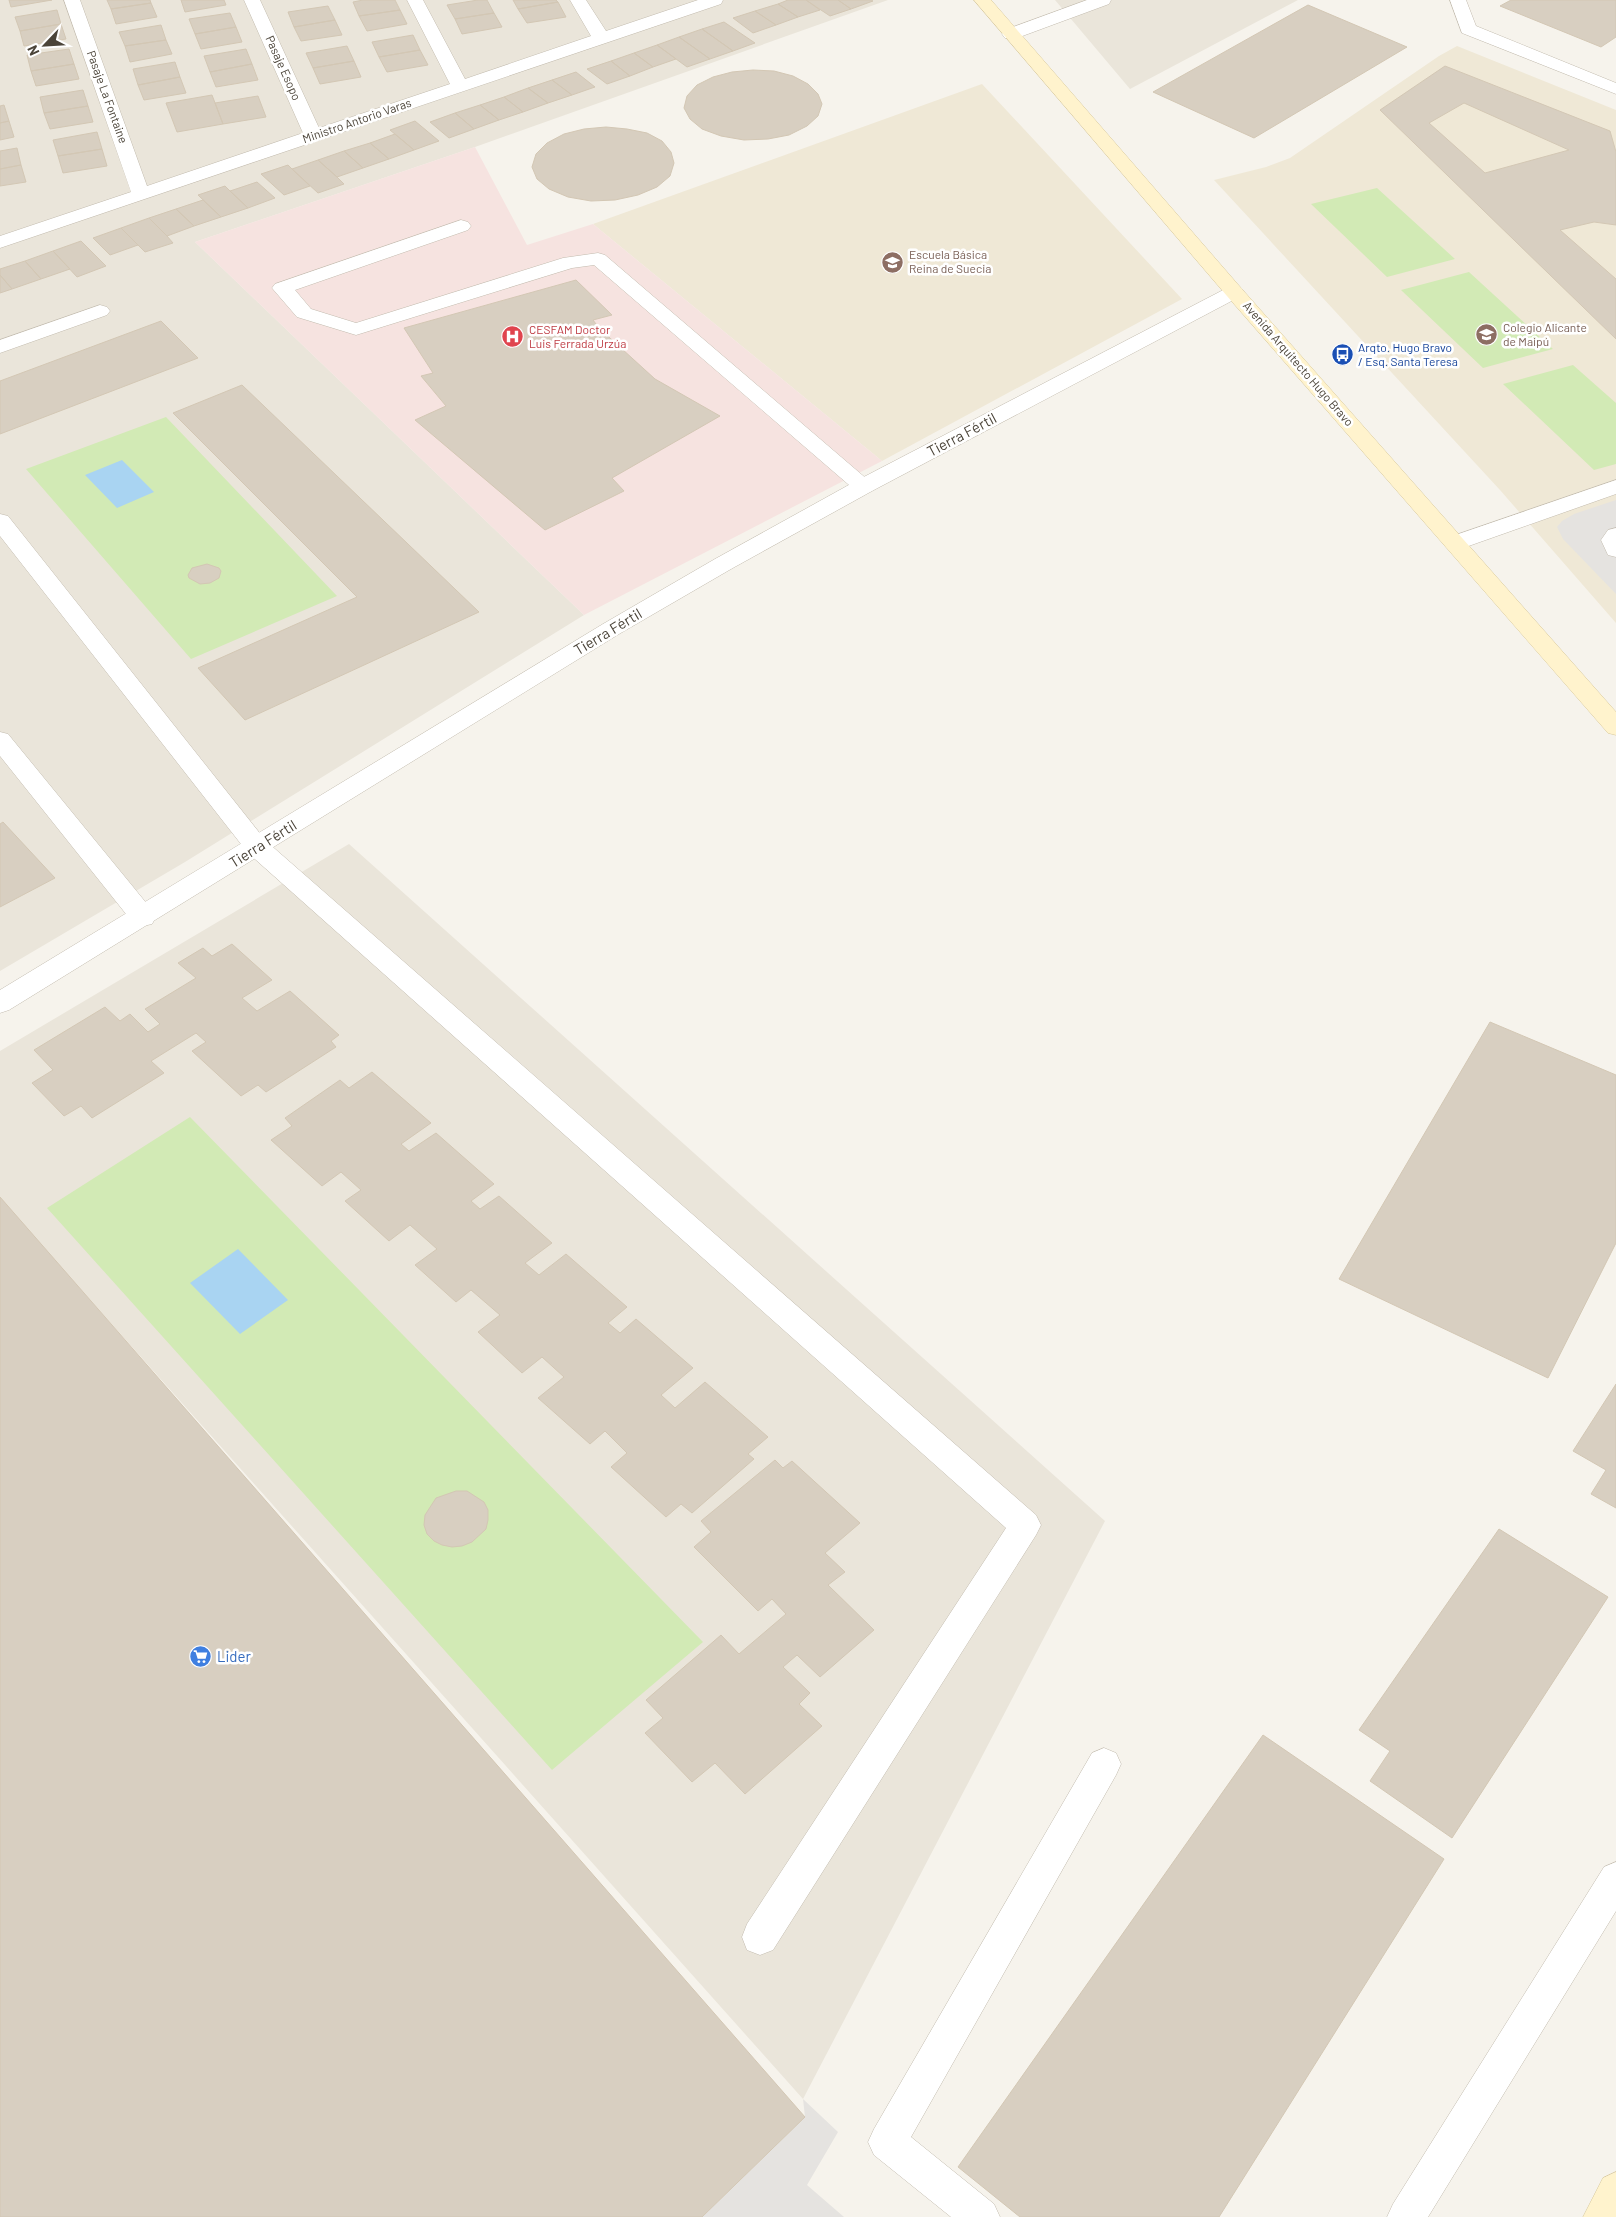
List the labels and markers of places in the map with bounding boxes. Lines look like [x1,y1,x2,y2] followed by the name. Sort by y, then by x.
[909,247,991,275] place label: Escuela Básica Reina de Suecia
[881,250,905,274] school or university icon: Escuela Básica Reina de Suecia
[1503,320,1587,348] place label: Colegio Alicante de Maipú
[529,322,626,350] place label: CESFAM Doctor Luis Ferrada Urzúa
[1475,323,1499,347] school or university icon: Colegio Alicante de Maipú
[501,325,525,349] hospital icon: CESFAM Doctor Luis Ferrada Urzúa
[1358,340,1458,368] place label: Arqto. Hugo Bravo / Esq. Santa Teresa
[1330,343,1354,367] bus stop icon: Arqto. Hugo Bravo / Esq. Santa Teresa
[189,1645,213,1669] supermarket icon: Lider
[217,1647,252,1665] place label: Lider

